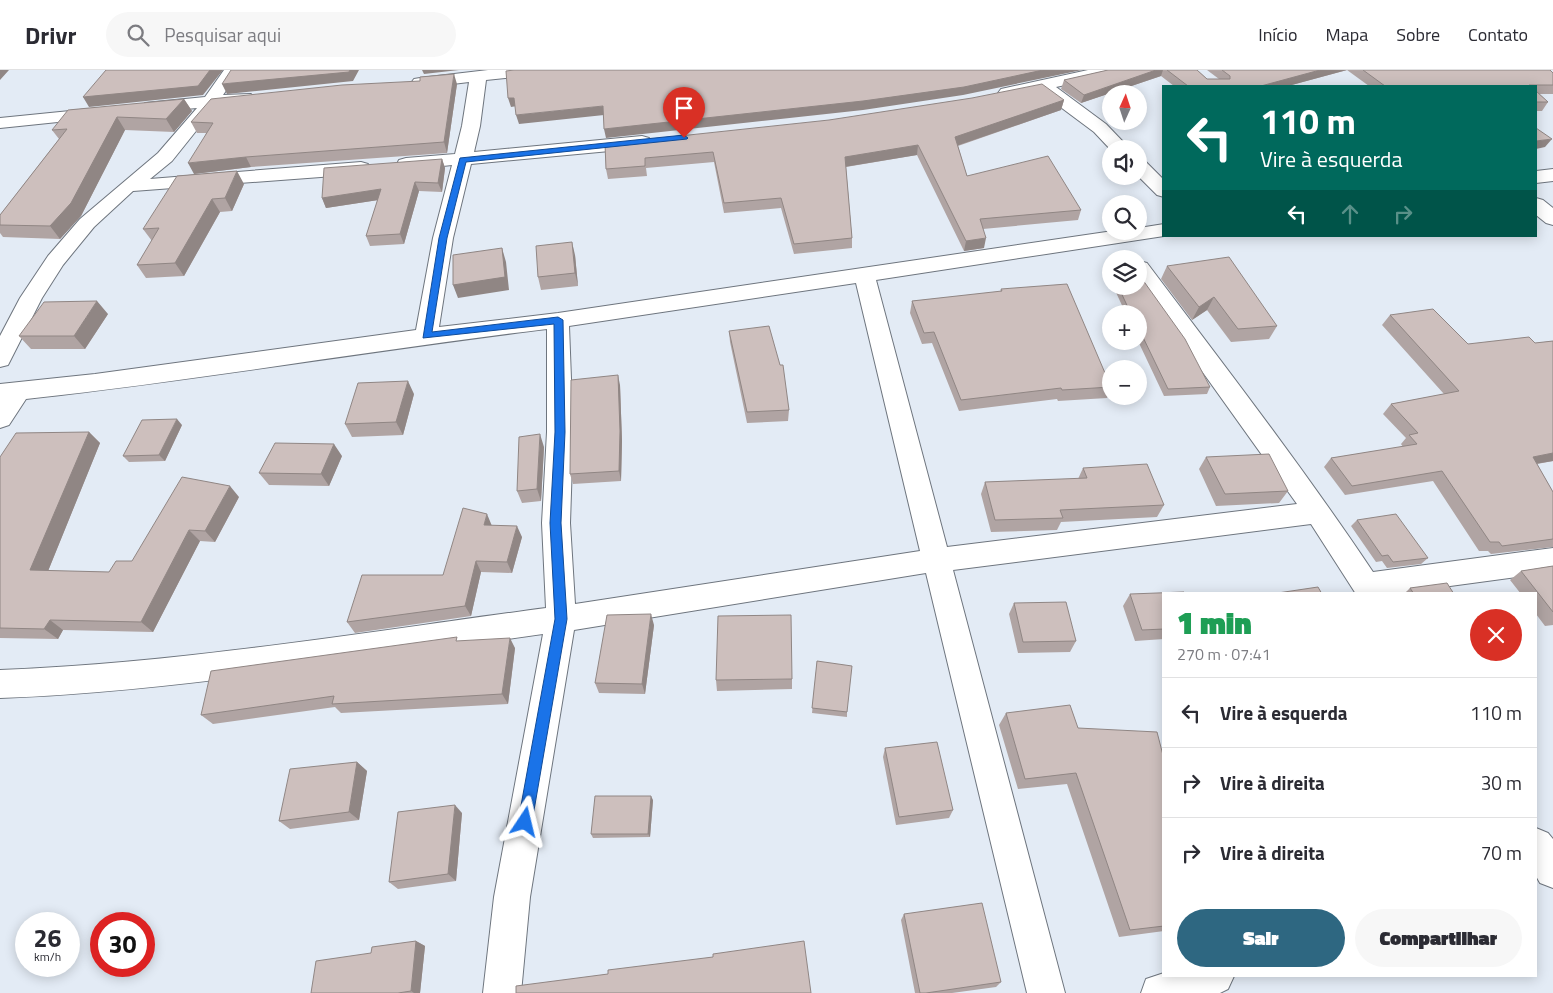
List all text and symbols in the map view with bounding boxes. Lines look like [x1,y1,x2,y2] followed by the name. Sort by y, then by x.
[106,12,456,57] search box
[25,17,76,53] text: Drivr
[164,20,281,49] text: Pesquisar aqui
[124,21,152,49] icon: search
[1258,21,1298,48] text: Início
[1326,21,1368,48] text: Mapa
[1396,21,1440,48] text: Sobre
[1468,21,1528,48] text: Contato
[1102,85,1148,130] north arrow
[1102,85,1147,405] map controls
[663,87,705,138] pin
[670,94,698,122] icon: arrive
[1260,94,1356,148] text: 110 m
[1177,105,1242,170] icon: left
[1102,140,1147,185] button: sound
[1260,142,1403,176] text: Vire à esquerda
[1102,195,1147,240] button: search
[1283,200,1311,228] icon: left
[1336,200,1364,228] icon: ahead
[1389,200,1417,228] icon: right
[1102,250,1147,295] button: layers
[1102,305,1147,350] button: +
[1102,360,1147,405] button: −
[1177,600,1252,646] text: 1 min
[1470,609,1522,661] button: close
[1177,642,1271,666] text: 270 m · 07:41
[1220,698,1348,727] text: Vire à esquerda
[1470,698,1522,727] text: 110 m
[1177,699,1205,727] icon: left
[1220,768,1325,797] text: Vire à direita
[1481,768,1522,797] text: 30 m
[1177,769,1205,797] icon: right
[498,795,550,847] position arrow
[1220,838,1325,867] text: Vire à direita
[1481,838,1522,867] text: 70 m
[1177,839,1205,867] icon: right
[1177,909,1345,967] button: Sair
[1355,909,1522,967] button: Compartilhar
[90,912,155,977] speed limit sign: 30
[33,919,62,957] text: 26
[34,947,61,966] text: km/h

